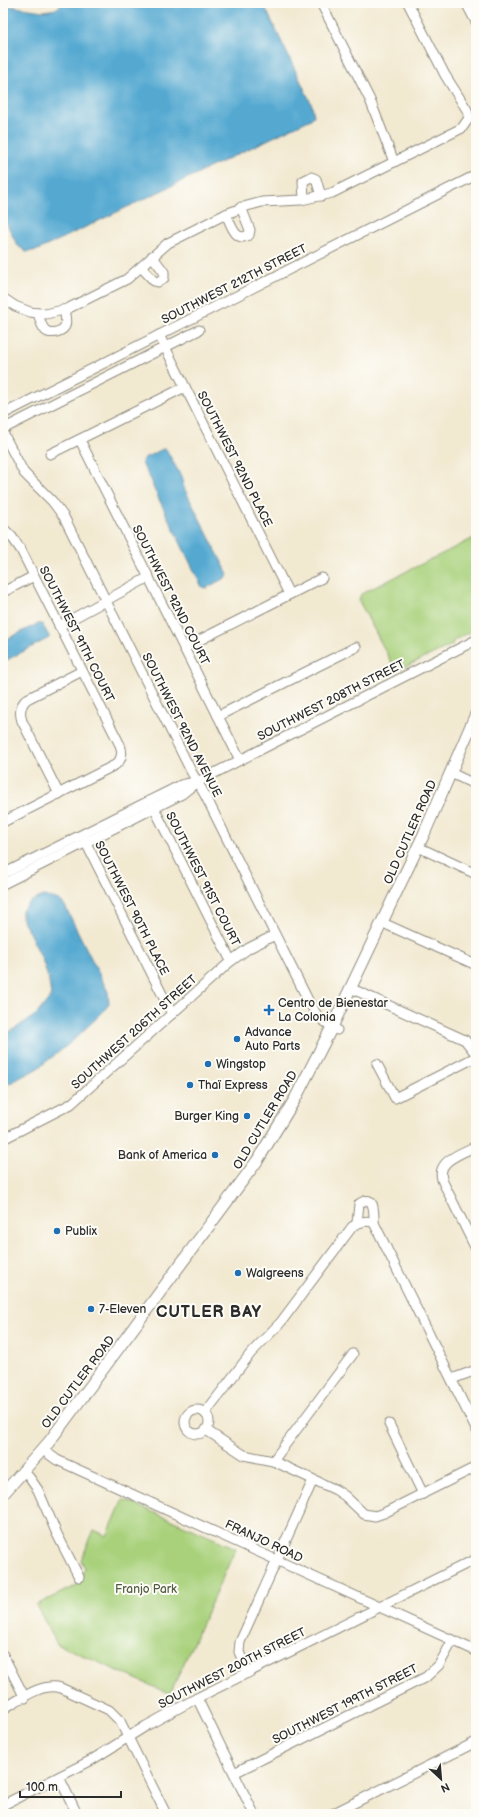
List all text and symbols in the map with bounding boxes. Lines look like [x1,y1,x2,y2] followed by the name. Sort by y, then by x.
[159,241,310,328] street label: SOUTHWEST 212TH STREET
[194,389,275,530] street label: SOUTHWEST 92ND PLACE
[129,523,213,668] street label: SOUTHWEST 92ND COURT
[36,564,118,705] street label: SOUTHWEST 91TH COURT
[139,651,225,800] street label: SOUTHWEST 92ND AVENUE
[255,656,408,744] street label: SOUTHWEST 208TH STREET
[381,778,440,887] street label: OLD CUTLER ROAD
[162,809,243,950] street label: SOUTHWEST 91ST COURT
[91,839,172,978] street label: SOUTHWEST 90TH PLACE
[68,971,201,1093] street label: SOUTHWEST 206TH STREET
[278,996,389,1025] place label: Centro de Bienestar La Colonia
[263,1004,275,1016] marker: Centro de Bienestar La Colonia
[245,1025,300,1054] place label: Advance Auto Parts
[232,1034,242,1044] marker: Advance Auto Parts
[216,1057,266,1072] place label: Wingstop
[203,1059,213,1069] marker: Wingstop
[230,1068,301,1172] street label: OLD CUTLER ROAD
[198,1078,268,1093] place label: Thaï Express
[185,1080,195,1090] marker: Thaï Express
[174,1109,239,1124] place label: Burger King
[242,1111,252,1121] marker: Burger King
[118,1148,207,1163] place label: Bank of America
[210,1150,220,1160] marker: Bank of America
[65,1224,97,1239] place label: Publix
[52,1226,62,1236] marker: Publix
[246,1266,304,1281] place label: Walgreens
[233,1268,243,1278] marker: Walgreens
[99,1302,147,1317] place label: 7-Eleven
[156,1303,262,1322] district label: CUTLER BAY
[86,1304,96,1314] marker: 7-Eleven
[39,1333,118,1432] street label: OLD CUTLER ROAD
[222,1517,305,1566] street label: FRANJO ROAD
[115,1582,177,1597] park label: Franjo Park
[156,1624,309,1712] street label: SOUTHWEST 200TH STREET
[270,1661,421,1748] street label: SOUTHWEST 199TH STREET
[421,1759,461,1799] north arrow
[20,1773,121,1799] scale bar
[26,1780,58,1795] text: 100 m
[439,1780,452,1795] text: N

